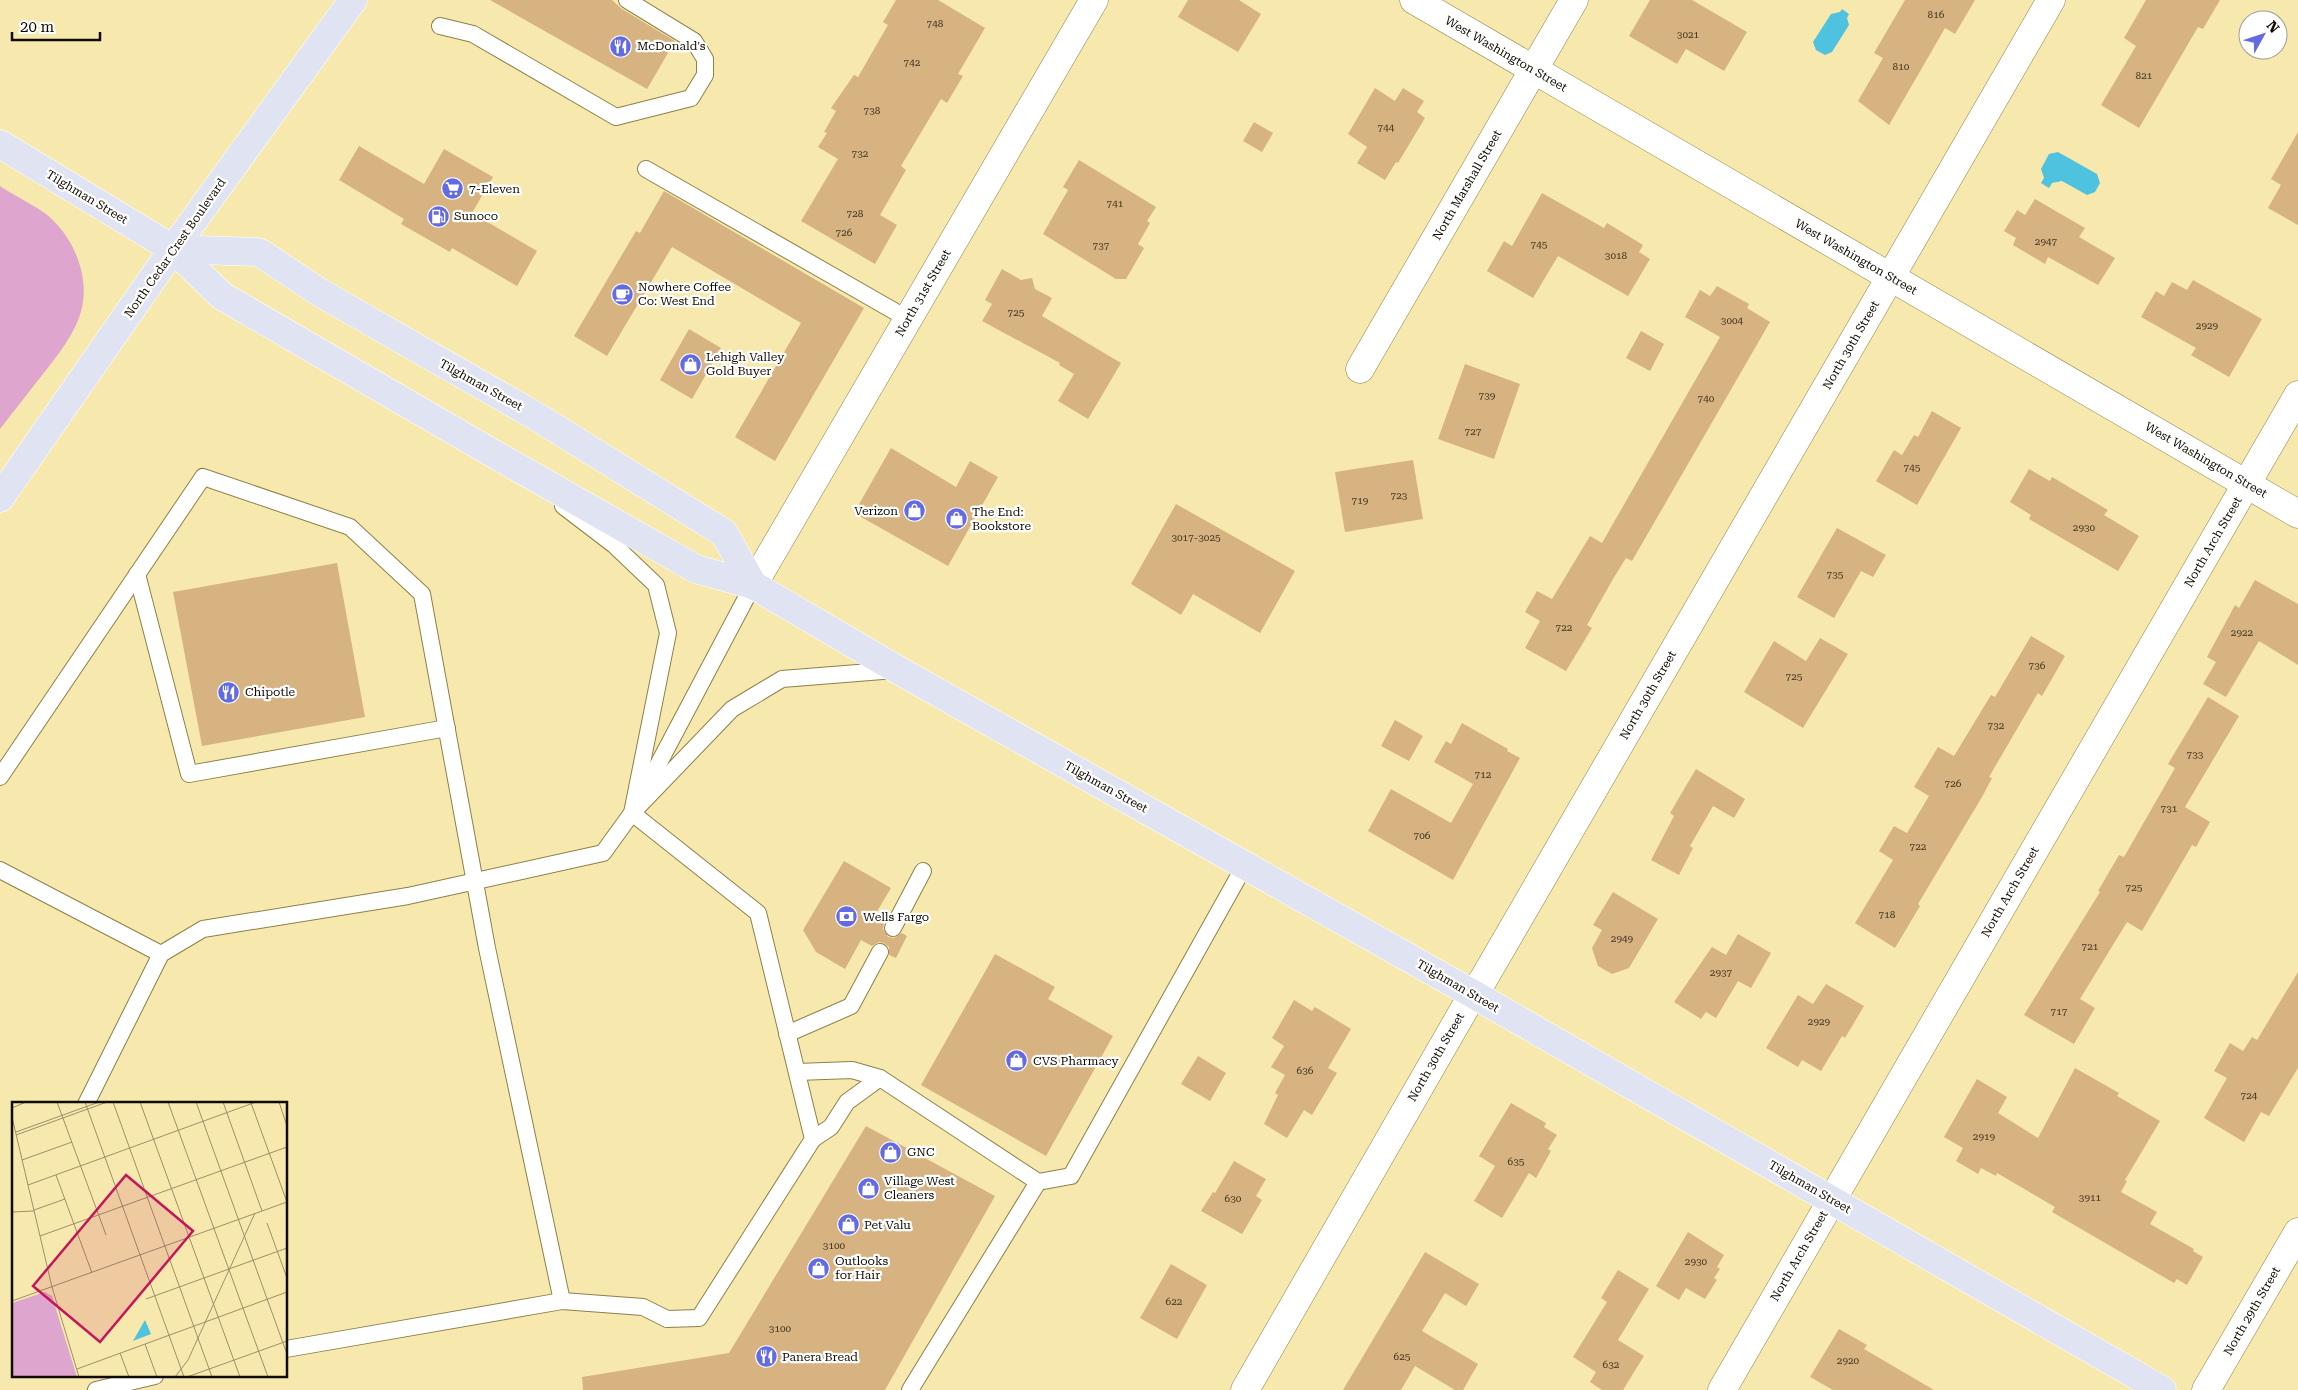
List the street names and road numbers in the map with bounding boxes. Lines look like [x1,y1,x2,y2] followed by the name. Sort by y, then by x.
[1442,13,1570,95] street label: West Washington Street
[1430,127,1505,243] street label: North Marshall Street
[44,167,131,227] street label: Tilghman Street
[121,175,229,320] street label: North Cedar Crest Boulevard
[1792,216,1920,298] street label: West Washington Street
[892,246,954,339] street label: North 31st Street
[1820,298,1882,392] street label: North 30th Street
[437,356,525,414] street label: Tilghman Street
[2142,419,2270,501] street label: West Washington Street
[2181,494,2245,590] street label: North Arch Street
[1617,648,1679,742] street label: North 30th Street
[1062,758,1150,816] street label: Tilghman Street
[1978,844,2042,940] street label: North Arch Street
[1414,957,1502,1016] street label: Tilghman Street
[1405,1010,1467,1104] street label: North 30th Street
[1766,1158,1854,1217] street label: Tilghman Street
[1767,1208,1831,1304] street label: North Arch Street
[2221,1264,2283,1358] street label: North 29th Street

